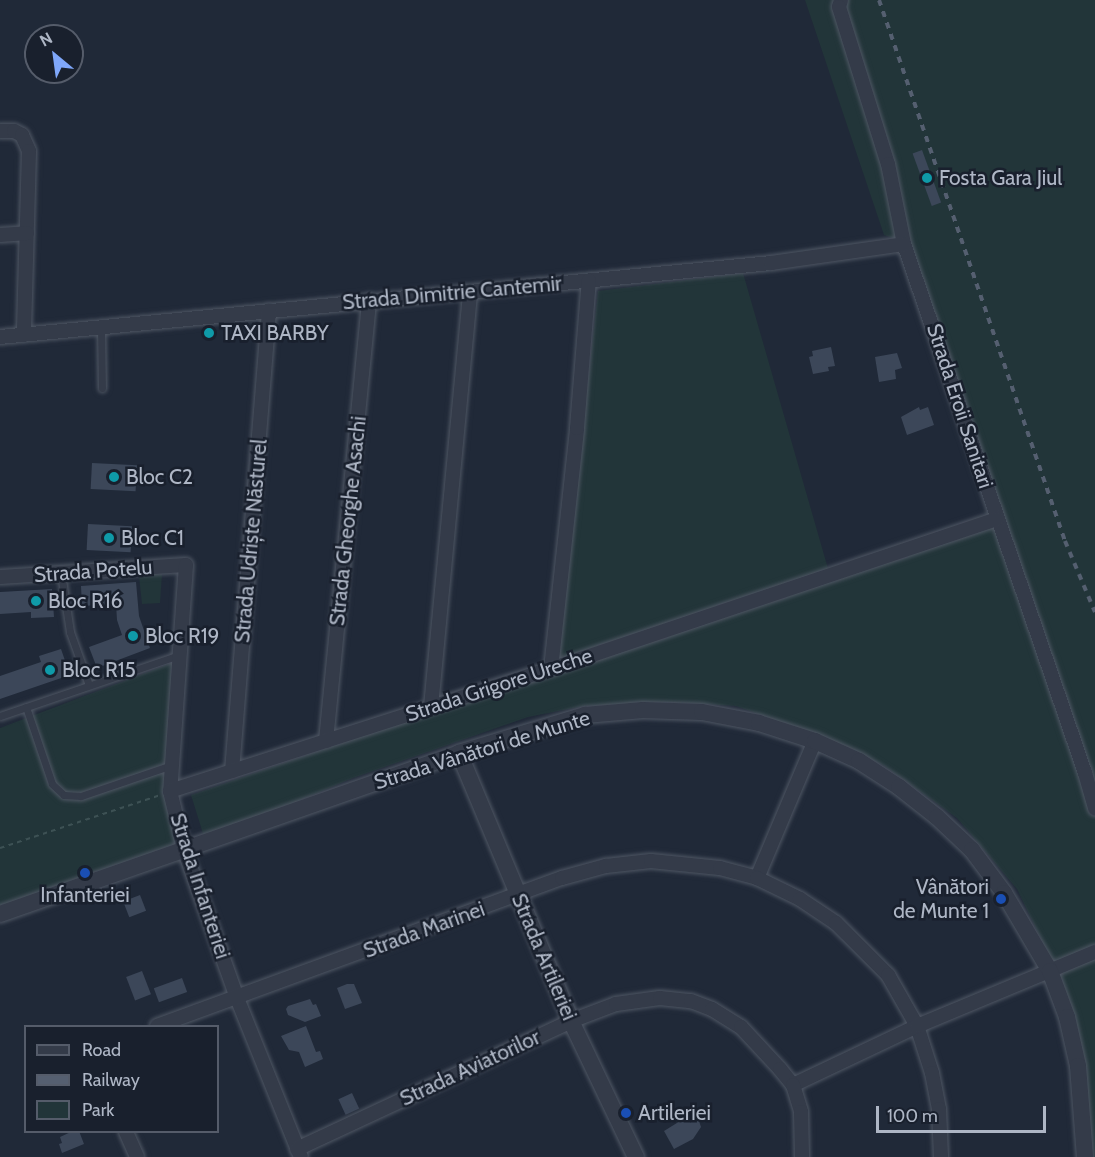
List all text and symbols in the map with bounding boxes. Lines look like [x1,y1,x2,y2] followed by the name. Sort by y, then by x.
[24,24,84,84] north arrow
[36,29,56,51] text: N
[939,165,1062,191] place label: Fosta Gara Jiul
[920,171,934,185] marker: Fosta Gara Jiul
[341,271,563,315] street label: Strada Dimitrie Cantemir
[221,320,329,346] place label: TAXI BARBY
[921,320,999,492] street label: Strada Eroii Sanitari
[202,326,216,340] marker: TAXI BARBY
[324,415,372,627] street label: Strada Gheorghe Asachi
[230,438,272,644] street label: Strada Udriște Năsturel
[126,464,193,490] place label: Bloc C2
[107,470,121,484] marker: Bloc C2
[121,525,184,551] place label: Bloc C1
[102,531,116,545] marker: Bloc C1
[33,554,153,588] street label: Strada Potelu
[48,588,123,614] place label: Bloc R16
[29,594,43,608] marker: Bloc R16
[145,623,220,649] place label: Bloc R19
[126,629,140,643] marker: Bloc R19
[403,643,595,727] street label: Strada Grigore Ureche
[62,657,136,683] place label: Bloc R15
[43,663,57,677] marker: Bloc R15
[371,705,593,795] street label: Strada Vânători de Munte
[165,810,235,962] street label: Strada Infanteriei
[78,866,92,880] marker: Infanteriei
[893,874,989,924] place label: Vânători de Munte 1
[40,882,130,908] place label: Infanteriei
[506,890,582,1024] street label: Strada Artileriei
[994,892,1008,906] marker: Vânători de Munte 1
[360,896,488,964] street label: Strada Marinei
[24,1025,219,1133] legend
[396,1025,544,1111] street label: Strada Aviatorilor
[82,1039,121,1061] text: Road
[82,1069,140,1091] text: Railway
[879,1094,1048,1132] scale bar
[82,1099,114,1121] text: Park
[638,1100,711,1126] place label: Artileriei
[887,1105,938,1127] text: 100 m
[619,1106,633,1120] marker: Artileriei

